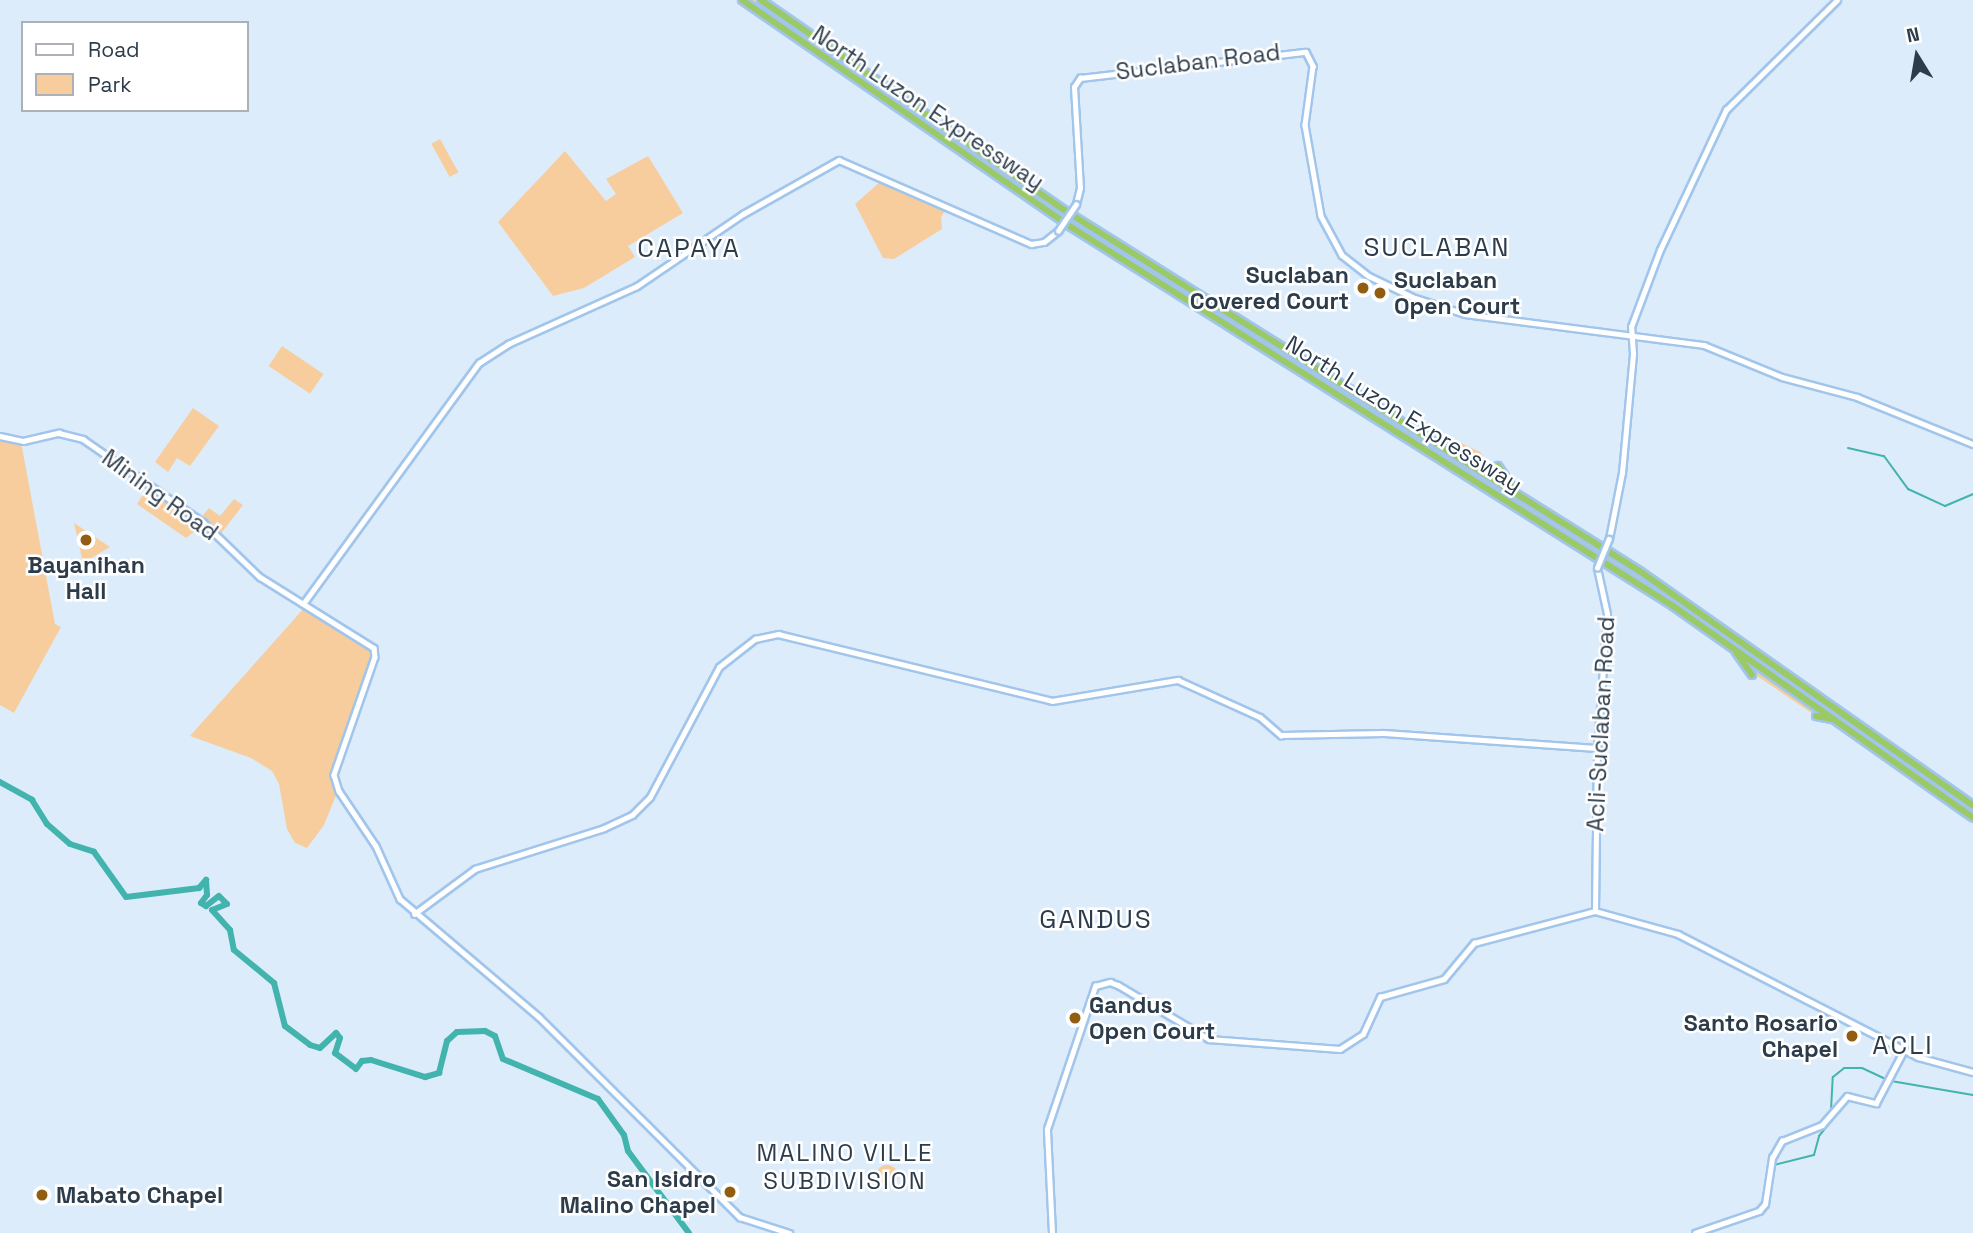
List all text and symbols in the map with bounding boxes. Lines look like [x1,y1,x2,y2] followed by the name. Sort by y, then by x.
[807,20,1049,196] street label: North Luzon Expressway
[21,21,248,112] legend
[1882,21,1952,91] north arrow
[1904,21,1922,48] text: N
[88,36,140,63] text: Road
[1114,38,1282,86] street label: Suclaban Road
[88,71,132,98] text: Park
[1364,232,1510,264] district label: SUCLABAN
[638,233,740,265] district label: CAPAYA
[1190,261,1349,315] place label: Suclaban Covered Court
[1394,266,1520,320] place label: Suclaban Open Court
[1355,280,1371,296] marker: Suclaban Covered Court
[1372,285,1388,301] marker: Suclaban Open Court
[1281,330,1527,498] street label: North Luzon Expressway
[97,444,223,546] street label: Mining Road
[78,532,94,548] marker: Bayanihan Hall
[27,551,145,605] place label: Bayanihan Hall
[1582,616,1620,832] street label: Acli-Suclaban Road
[1040,904,1152,936] district label: GANDUS
[1089,991,1215,1045] place label: Gandus Open Court
[1684,1009,1838,1063] place label: Santo Rosario Chapel
[1067,1010,1083,1026] marker: Gandus Open Court
[1844,1028,1860,1044] marker: Santo Rosario Chapel
[1873,1030,1933,1062] district label: ACLI
[758,1139,932,1195] district label: MALINO VILLE SUBDIVISION
[560,1165,716,1219] place label: San Isidro Malino Chapel
[56,1181,223,1209] place label: Mabato Chapel
[722,1184,738,1200] marker: San Isidro Malino Chapel
[34,1187,50,1203] marker: Mabato Chapel

